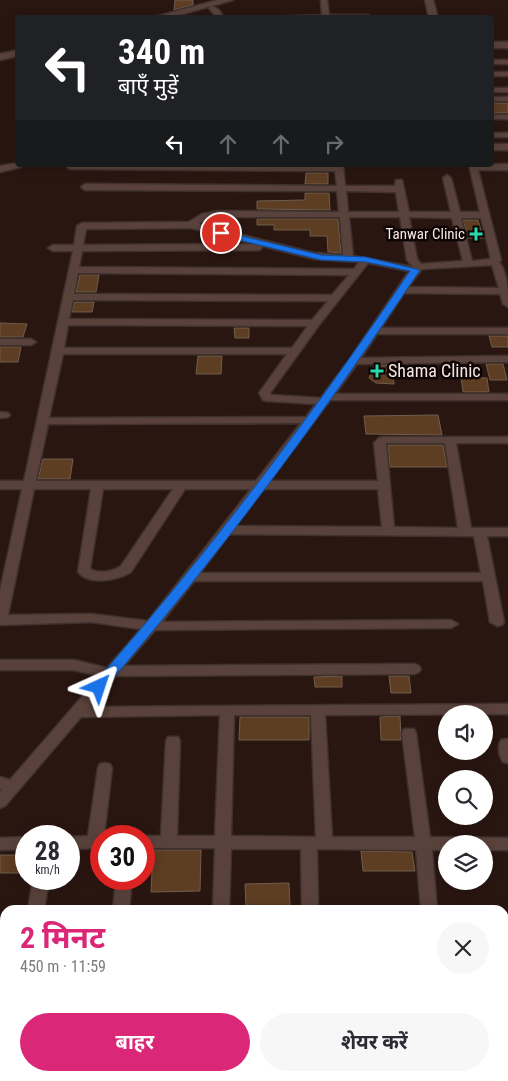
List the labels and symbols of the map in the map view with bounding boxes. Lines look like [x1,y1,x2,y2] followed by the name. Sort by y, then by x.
[200,212,242,254] pin
[386,225,465,243] place label: Tanwar Clinic
[469,227,483,241] marker: Tanwar Clinic
[388,360,481,381] place label: Shama Clinic
[370,364,384,378] marker: Shama Clinic
[72,660,124,712] position arrow
[90,825,155,890] speed limit sign: 30

